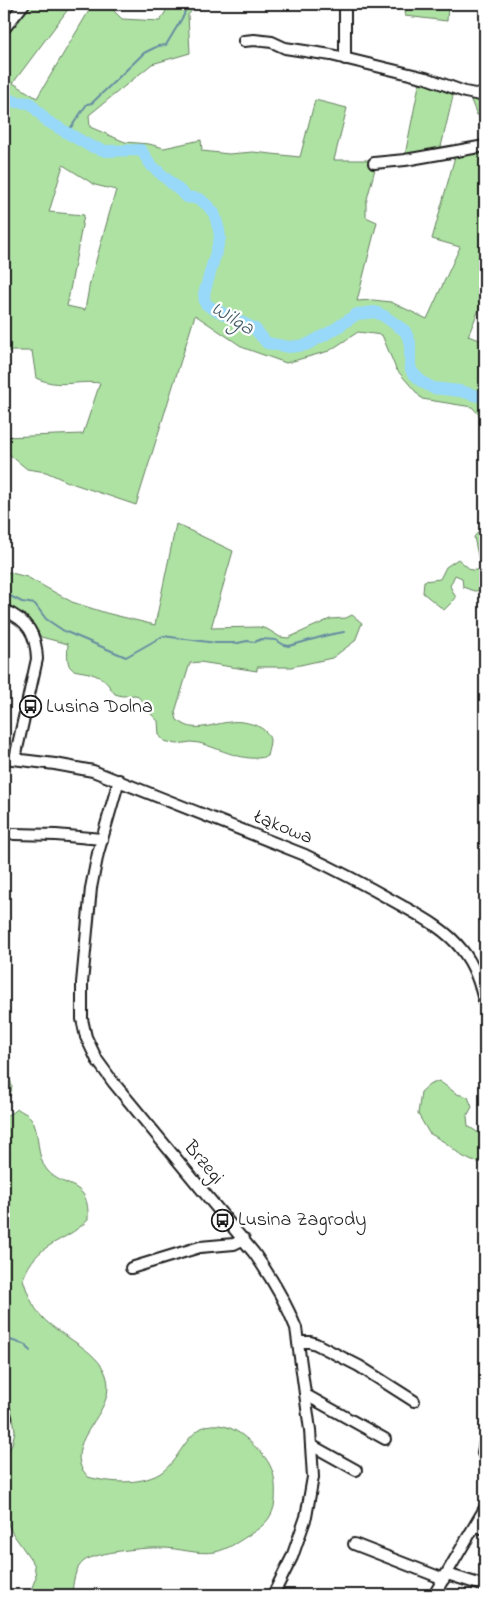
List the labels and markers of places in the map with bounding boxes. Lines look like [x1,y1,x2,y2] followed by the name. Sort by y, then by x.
[46,693,153,722] place label: Lusina Dolna
[18,695,42,719] bus stop icon: Lusina Dolna
[238,1206,366,1236] place label: Lusina Zagrody
[210,1208,234,1232] bus stop icon: Lusina Zagrody

